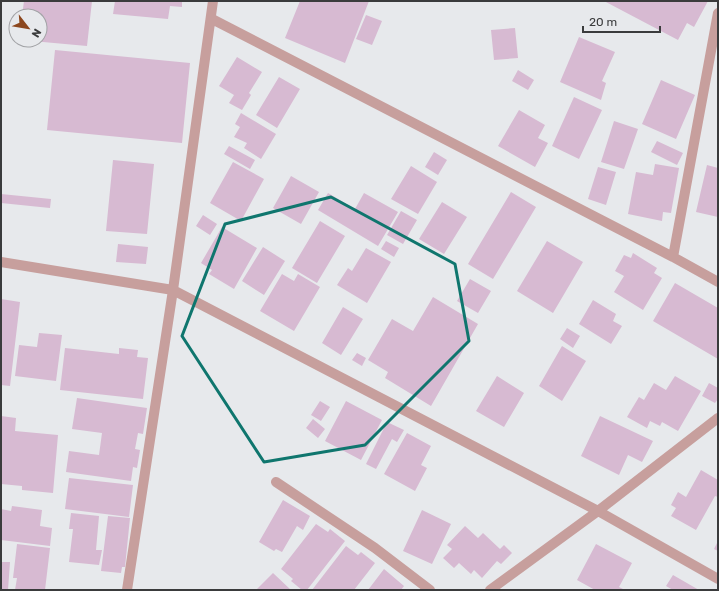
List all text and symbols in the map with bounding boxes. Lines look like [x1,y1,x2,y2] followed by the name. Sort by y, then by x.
[8,8,48,48] north arrow
[583,8,660,34] scale bar
[589,15,617,29] text: 20 m
[28,26,44,40] text: N

